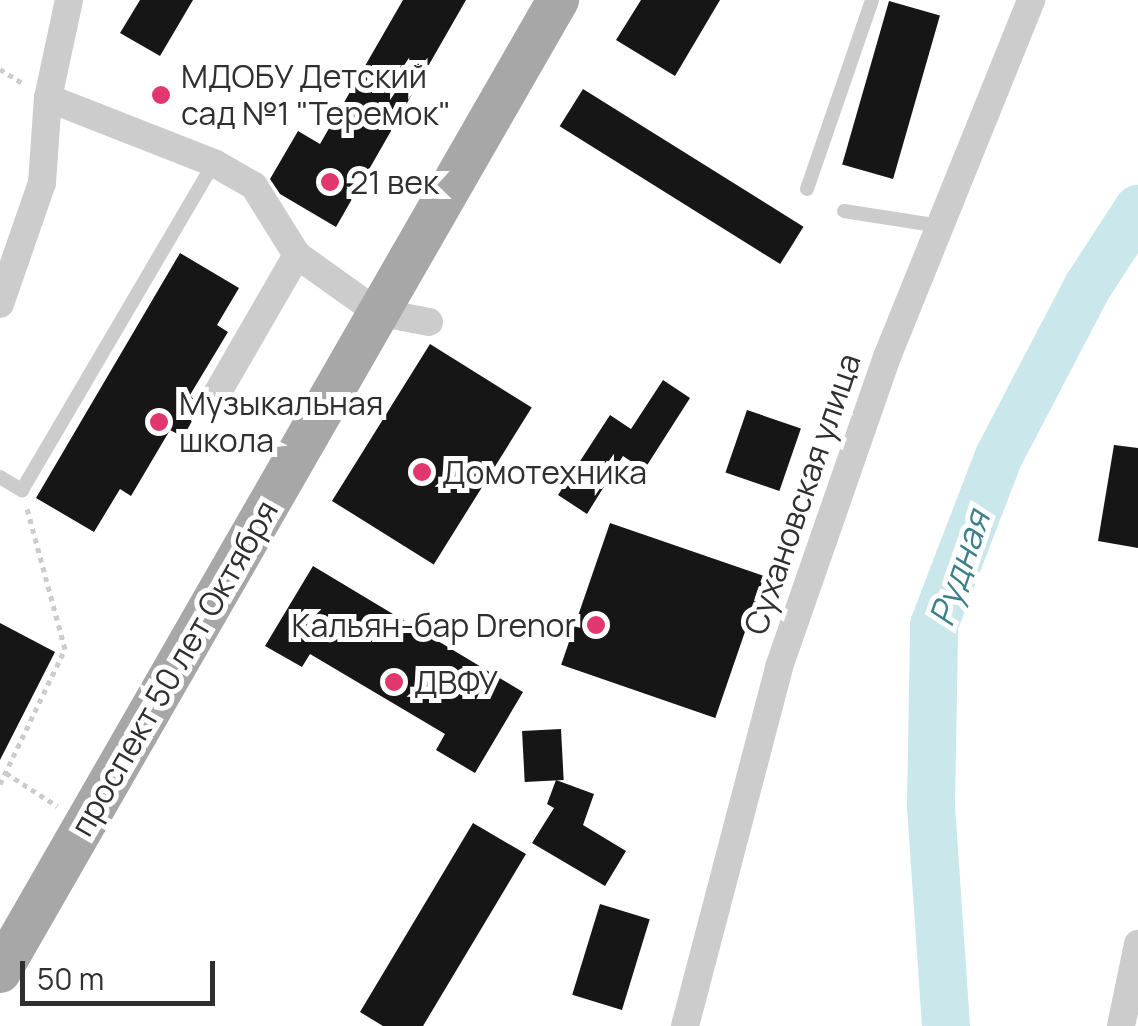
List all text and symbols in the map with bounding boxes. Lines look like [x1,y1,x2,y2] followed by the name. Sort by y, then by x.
[181,58,451,133] place label: МДОБУ Детский сад №1 "Теремок"
[150,84,172,106] marker: МДОБУ Детский сад №1 "Теремок"
[350,163,439,201] place label: 21 век
[319,171,341,193] marker: 21 век
[736,348,868,640] street label: Сухановская улица
[179,385,383,460] place label: Музыкальная школа
[148,411,170,433] marker: Музыкальная школа
[442,453,647,491] place label: Домотехника
[411,461,433,483] marker: Домотехника
[62,494,286,842] street label: проспект 50 лет Октября
[920,505,998,631] water label: Рудная
[292,606,576,644] place label: Кальян-бар Drenor
[585,614,607,636] marker: Кальян-бар Drenor
[414,663,498,701] place label: ДВФУ
[383,671,405,693] marker: ДВФУ
[25,941,220,1003] scale bar
[37,958,104,999] text: 50 m

